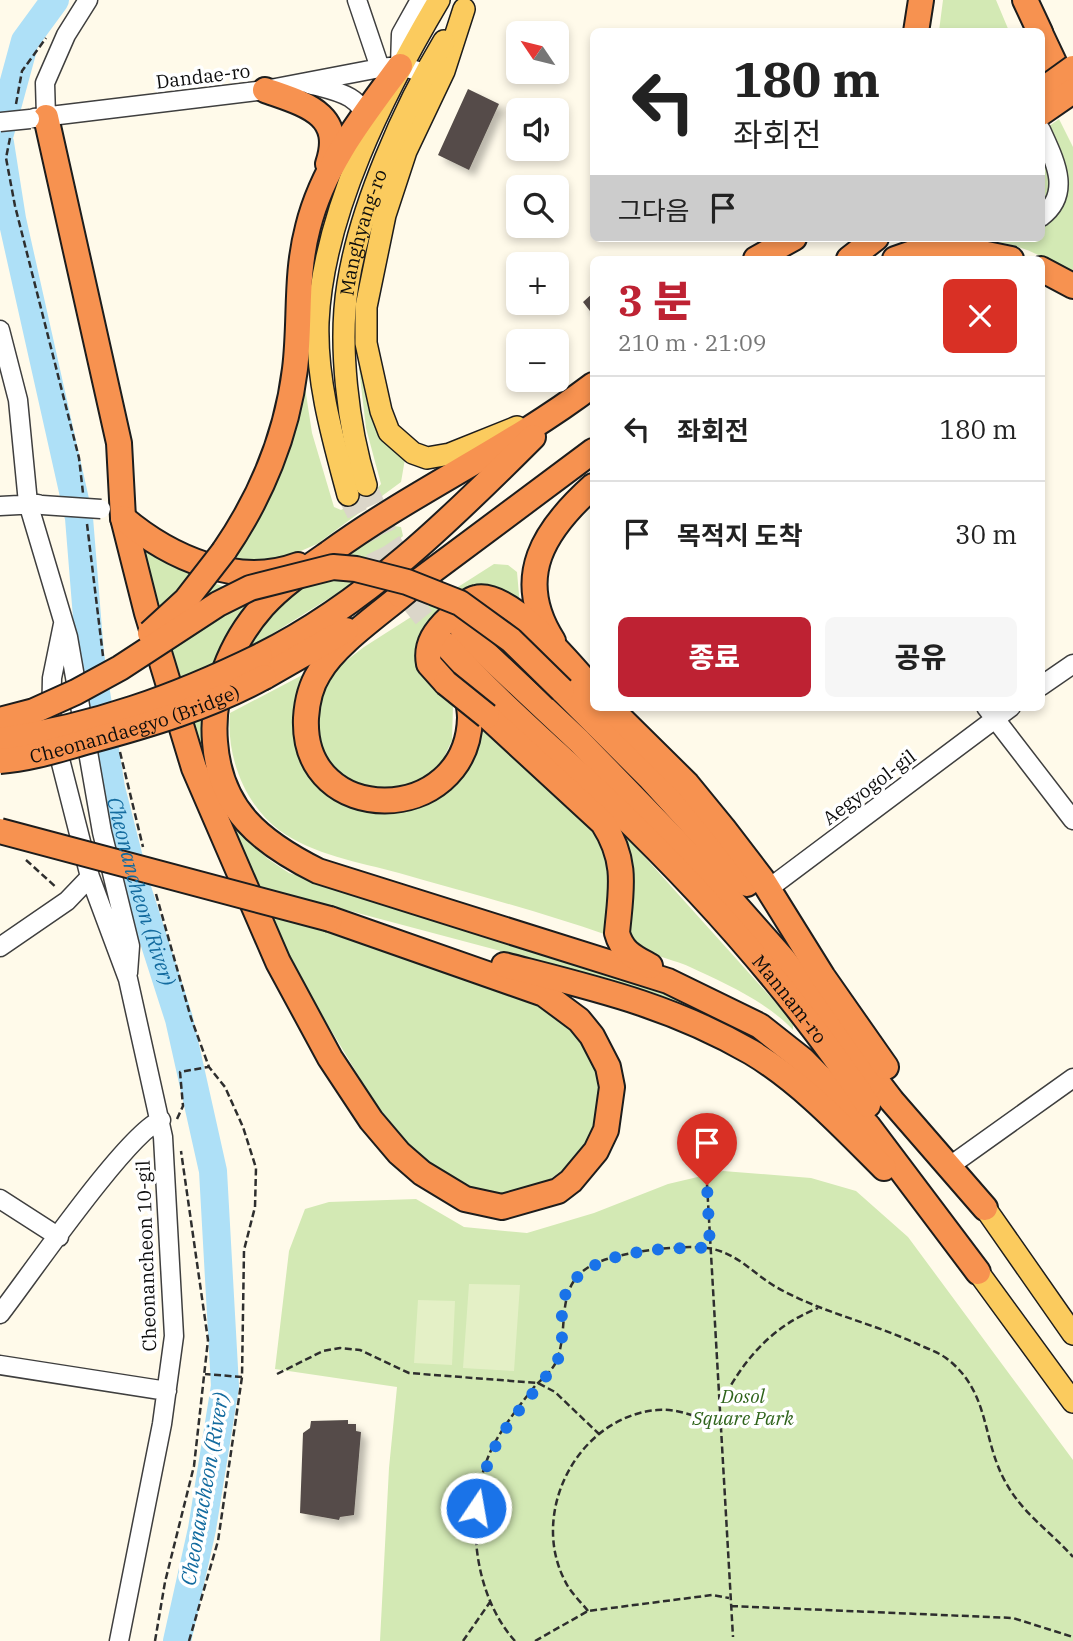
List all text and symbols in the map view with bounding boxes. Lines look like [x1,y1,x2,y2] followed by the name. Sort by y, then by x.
[506,21,569,84] north arrow
[506,21,569,392] map controls
[733,47,880,110] text: 180 m
[618,56,709,147] icon: left
[154,58,252,94] street label: Dandae-ro
[506,98,569,161] button: sound
[733,113,821,155] text: 좌회전
[334,166,392,297] street label: Manghyang-ro
[506,175,569,238] button: search
[704,189,742,227] icon: arrive
[618,193,690,227] text: 그다음
[506,252,569,315] button: +
[618,273,692,328] text: 3 분
[943,279,1017,353] button: close
[618,327,767,357] text: 210 m · 21:09
[506,329,569,392] button: −
[618,410,656,448] icon: left
[939,412,1017,446] text: 180 m
[677,413,749,447] text: 좌회전
[618,515,656,553] icon: arrive
[955,517,1017,551] text: 30 m
[677,518,803,552] text: 목적지 도착
[618,617,811,697] button: 종료
[825,617,1017,697] button: 공유
[27,679,244,768] street label: Cheonandaegyo (Bridge)
[818,744,921,830] street label: Aegyogol-gil
[101,794,182,989] water label: Cheonancheon (River)
[747,950,832,1048] street label: Mannam-ro
[677,1113,737,1185] pin
[688,1124,726,1162] icon: arrive
[131,1160,161,1352] street label: Cheonancheon 10-gil
[691,1384,795,1430] park label: Dosol Square Park
[173,1390,235,1587] water label: Cheonancheon (River)
[439,1471,513,1545] position arrow

